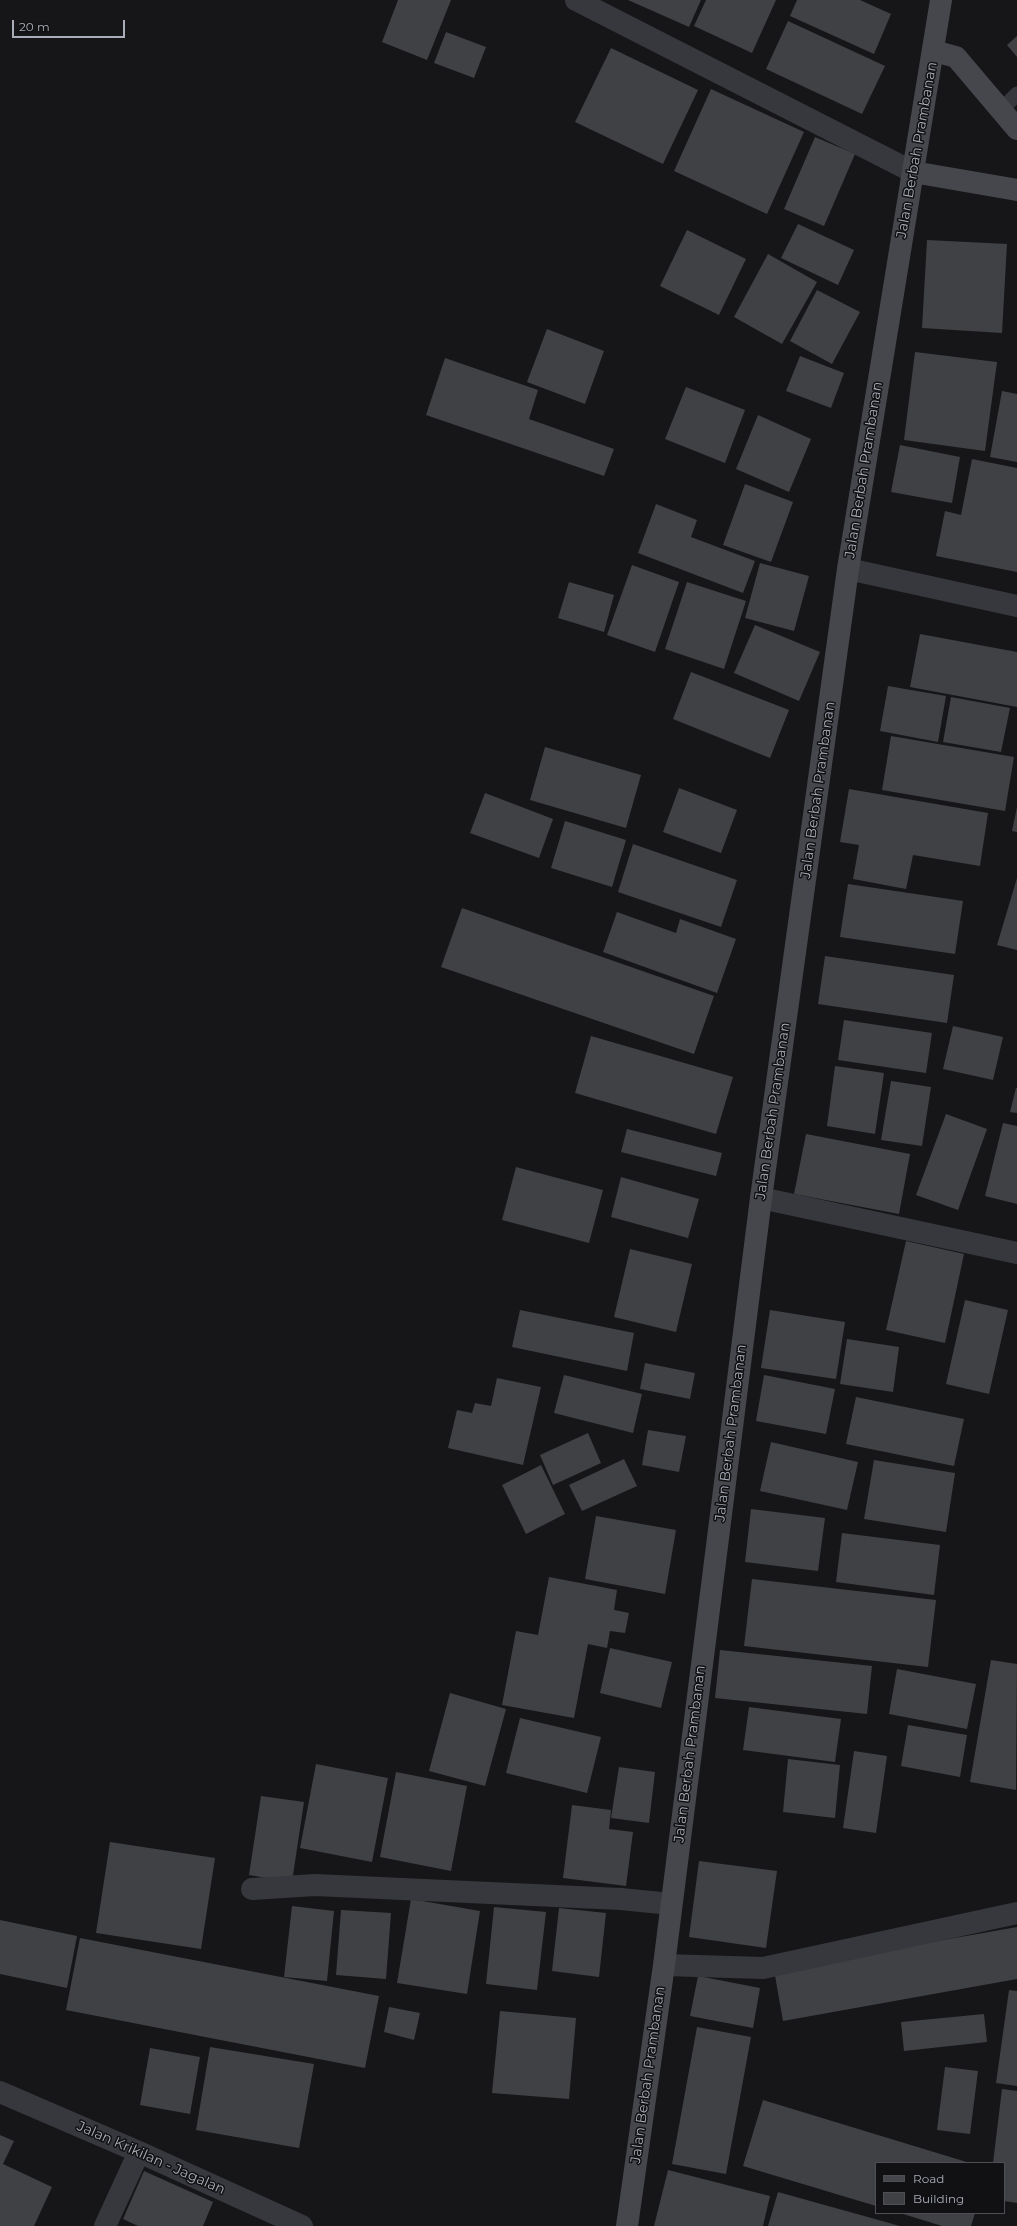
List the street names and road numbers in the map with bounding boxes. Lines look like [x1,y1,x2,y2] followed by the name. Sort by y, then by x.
[893,61,941,239] street label: Jalan Berbah Prambanan
[842,380,886,560] street label: Jalan Berbah Prambanan
[797,700,839,880] street label: Jalan Berbah Prambanan
[752,1021,794,1201] street label: Jalan Berbah Prambanan
[712,1343,750,1523] street label: Jalan Berbah Prambanan
[671,1664,709,1844] street label: Jalan Berbah Prambanan
[627,1985,669,2165] street label: Jalan Berbah Prambanan
[74,2118,228,2198] street label: Jalan Krikilan - Jagalan

